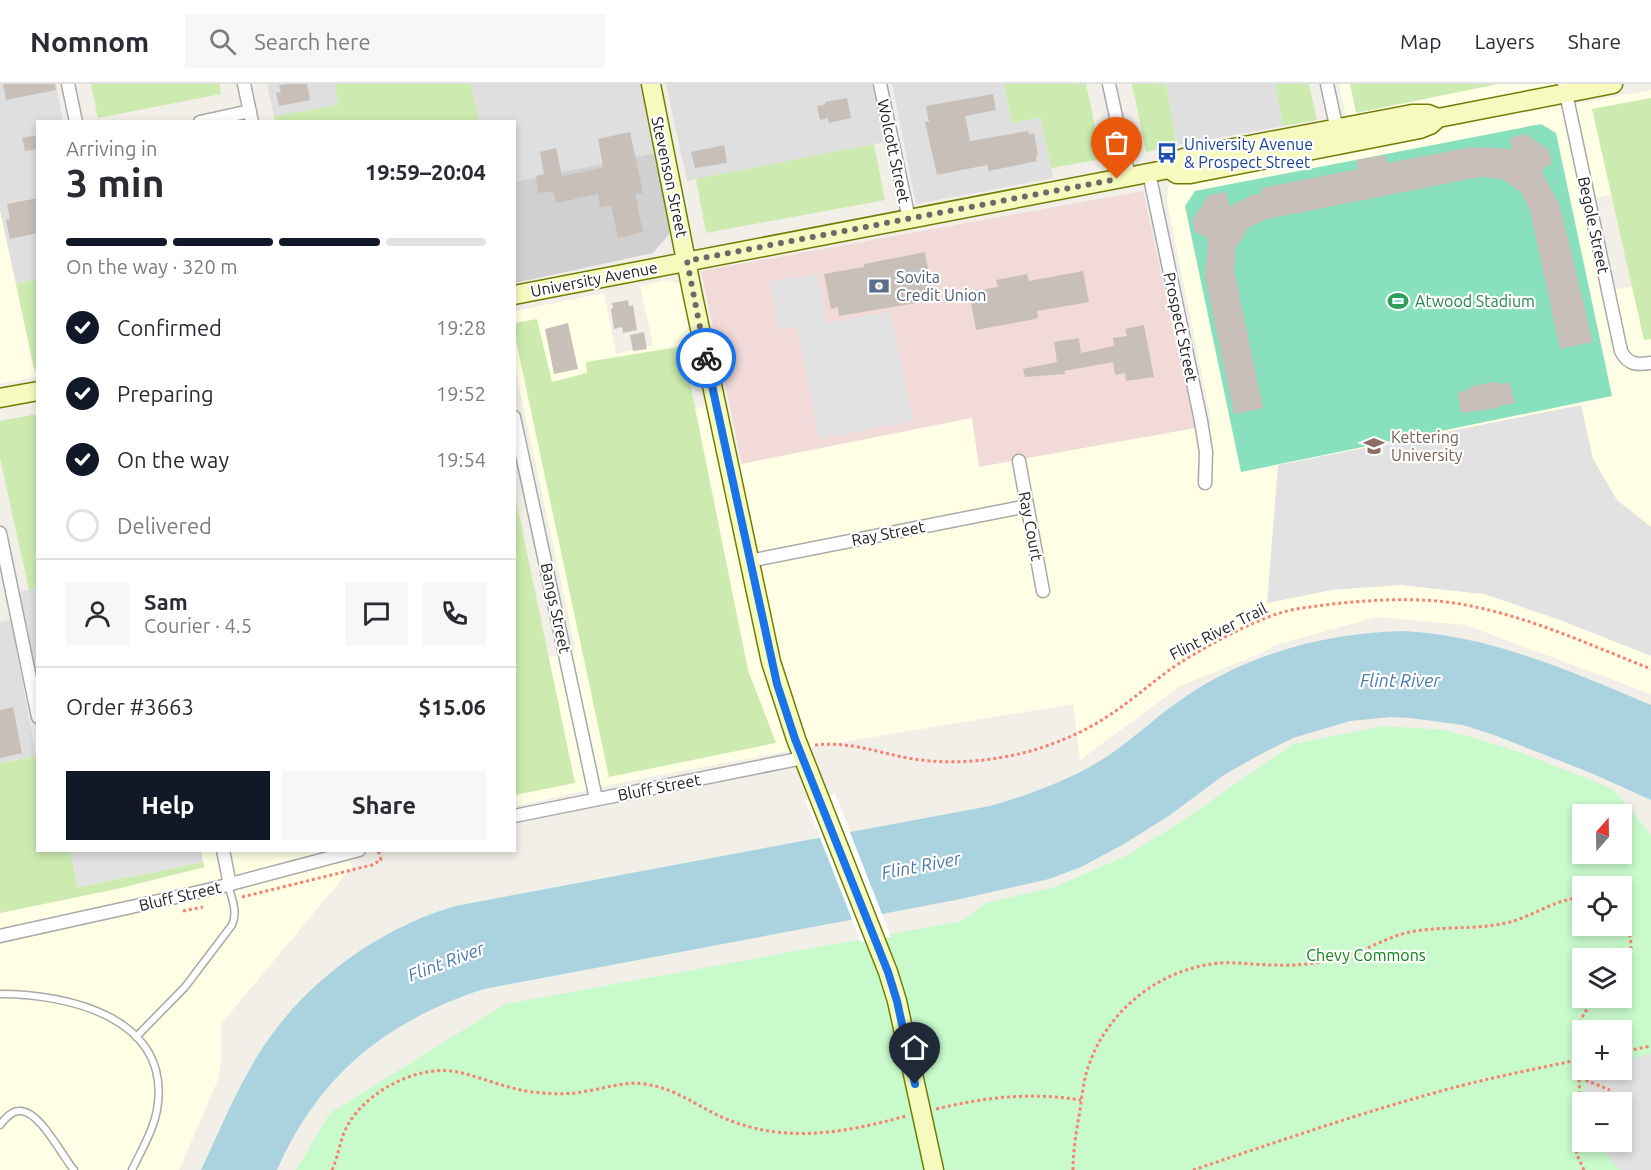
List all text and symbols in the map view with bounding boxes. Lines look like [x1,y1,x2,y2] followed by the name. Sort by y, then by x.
[185,14,605,68] search box
[206,25,239,58] icon: search
[30,26,149,57] text: Nomnom
[254,29,371,54] text: Search here
[1400,29,1441,53] text: Map
[1474,29,1535,53] text: Layers
[1568,29,1621,53] text: Share
[874,97,914,205] street label: Wolcott Street
[648,115,692,240] street label: Stevenson Street
[1091,117,1142,179] pin
[1100,126,1133,159] icon: bag
[1184,135,1313,171] place label: University Avenue & Prospect Street
[66,137,157,160] text: Arriving in
[1155,141,1179,165] bus stop icon: University Avenue & Prospect Street
[365,159,486,184] text: 19:59–20:04
[66,161,165,204] text: 3 min
[1575,175,1613,276] street label: Begole Street
[66,255,238,278] text: On the way · 320 m
[529,258,659,300] street label: University Avenue
[896,268,986,304] place label: Sovita Credit Union
[1161,270,1202,384] street label: Prospect Street
[867,274,891,298] bank icon: Sovita Credit Union
[1386,289,1410,313] sports icon: Atwood Stadium
[1415,292,1535,310] place label: Atwood Stadium
[66,311,99,344] icon: check
[117,315,222,340] text: Confirmed
[436,316,486,339] text: 19:28
[676,328,736,388] courier
[690,342,723,375] icon: bike
[66,377,99,410] icon: check
[117,381,214,406] text: Preparing
[436,382,486,405] text: 19:52
[1391,428,1463,464] place label: Kettering University
[1362,434,1386,458] school or university icon: Kettering University
[66,443,99,476] icon: check
[117,447,229,472] text: On the way
[436,448,486,471] text: 19:54
[1015,490,1047,563] street label: Ray Court
[117,513,212,538] text: Delivered
[850,517,927,549] street label: Ray Street
[538,561,575,656] street label: Bangs Street
[66,582,129,645] button: person
[345,582,408,645] button: chat
[423,582,486,645] button: phone
[144,589,188,614] text: Sam
[1166,599,1270,663] street label: Flint River Trail
[144,614,252,637] text: Courier · 4.5
[1360,670,1441,690] water label: Flint River
[66,694,194,719] text: Order #3663
[419,694,486,719] text: $15.06
[616,770,703,804] street label: Bluff Street
[66,771,270,840] button: Help
[282,771,486,840] button: Share
[1572,804,1632,864] north arrow
[1572,804,1632,1152] map controls
[880,847,963,882] water label: Flint River
[1572,876,1632,936] button: locate
[137,878,224,914] street label: Bluff Street
[405,937,488,985] water label: Flint River
[1306,946,1426,964] park label: Chevy Commons
[1572,948,1632,1008] button: layers
[1572,1020,1632,1080] button: +
[889,1022,940,1084] pin
[898,1031,931,1064] icon: home
[1572,1092,1632,1152] button: −

